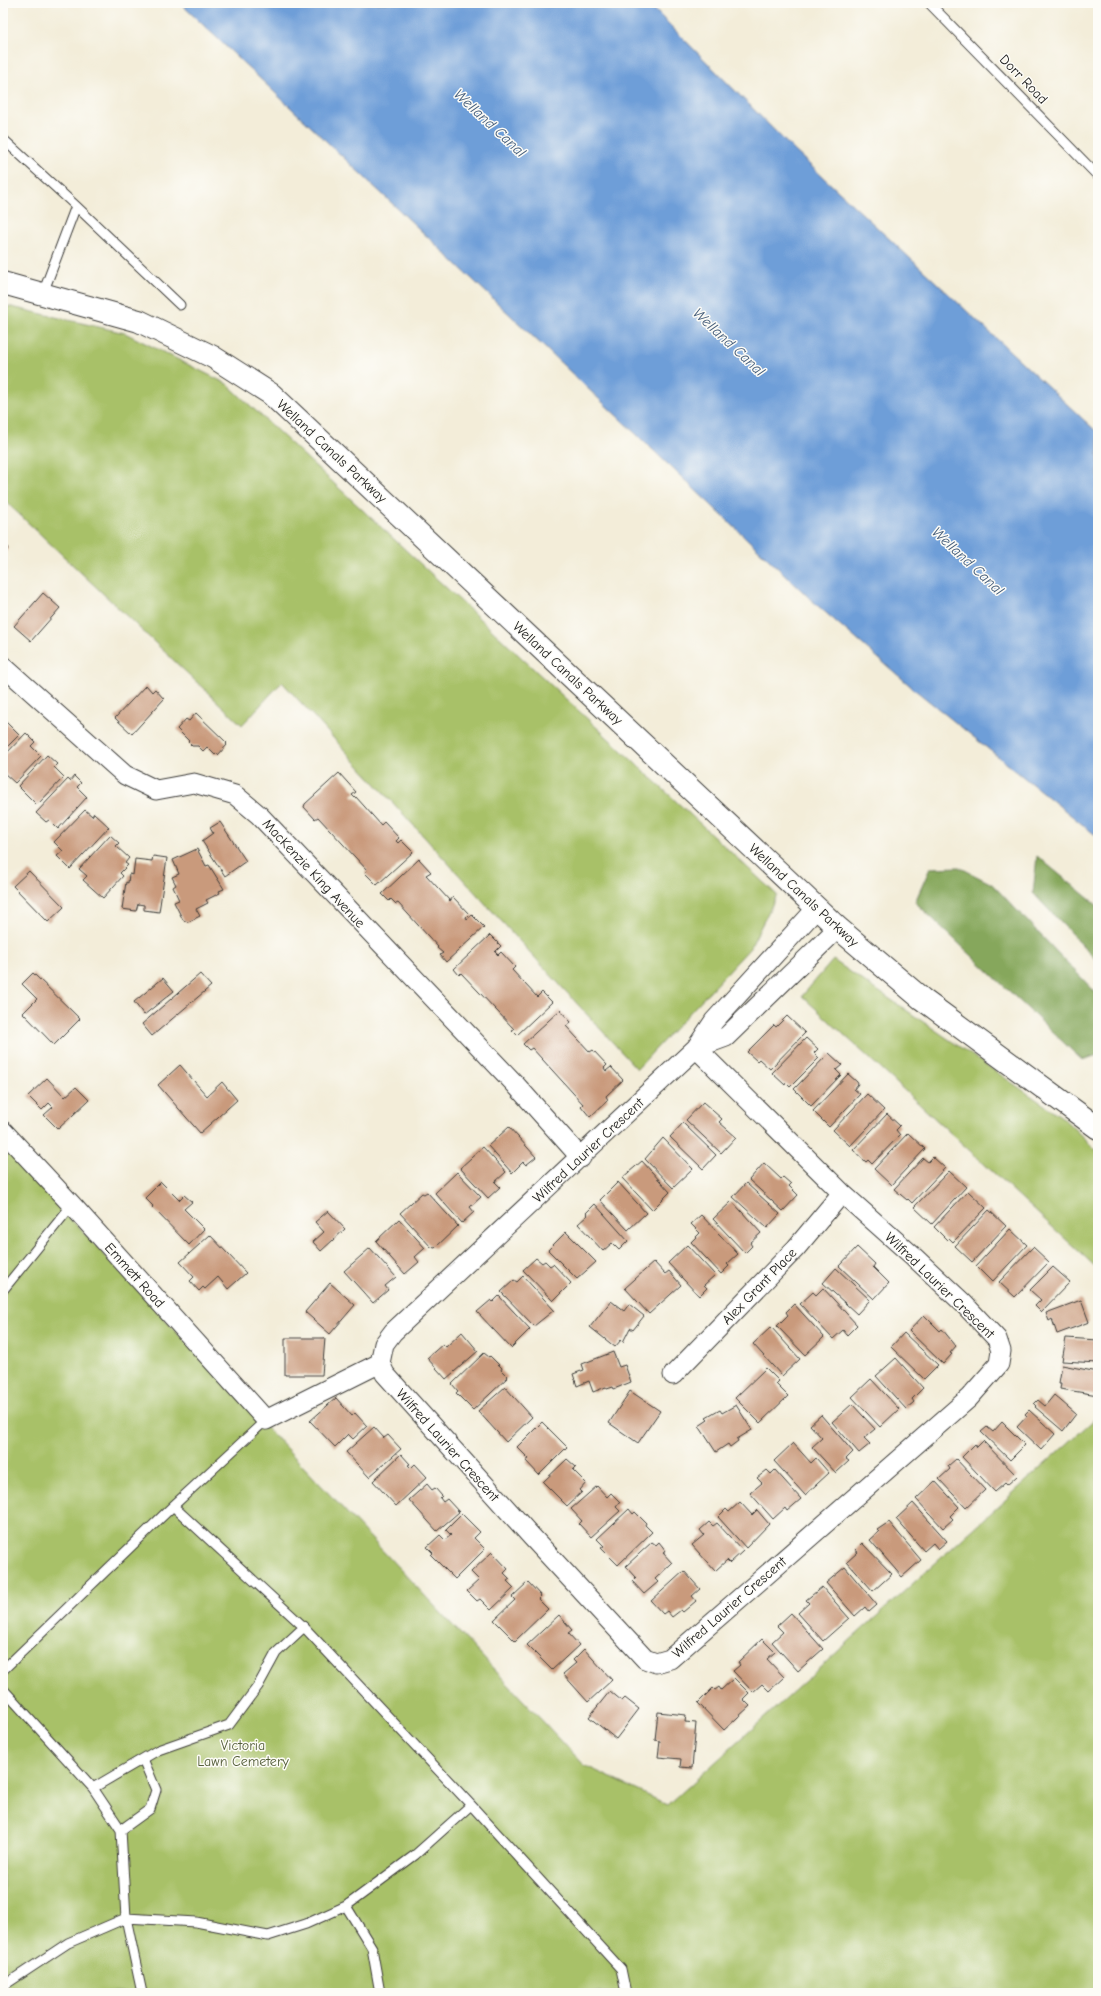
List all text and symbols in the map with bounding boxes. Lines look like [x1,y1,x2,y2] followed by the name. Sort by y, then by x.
[996,51,1051,108] street label: Dorr Road
[450,85,530,161] water label: Welland Canal
[689,304,769,380] water label: Welland Canal
[273,396,391,507] street label: Welland Canals Parkway
[928,523,1008,599] water label: Welland Canal
[509,618,627,729] street label: Welland Canals Parkway
[259,815,369,931] street label: MacKenzie King Avenue
[745,840,863,951] street label: Welland Canals Parkway
[529,1094,648,1206] street label: Wilfred Laurier Crescent
[881,1229,999,1343] street label: Wilfred Laurier Crescent
[101,1239,168,1311] street label: Emmett Road
[718,1244,800,1328] street label: Alex Grant Place
[392,1385,503,1506] street label: Wilfred Laurier Crescent
[669,1552,791,1662] street label: Wilfred Laurier Crescent
[197,1737,289,1770] park label: Victoria Lawn Cemetery

